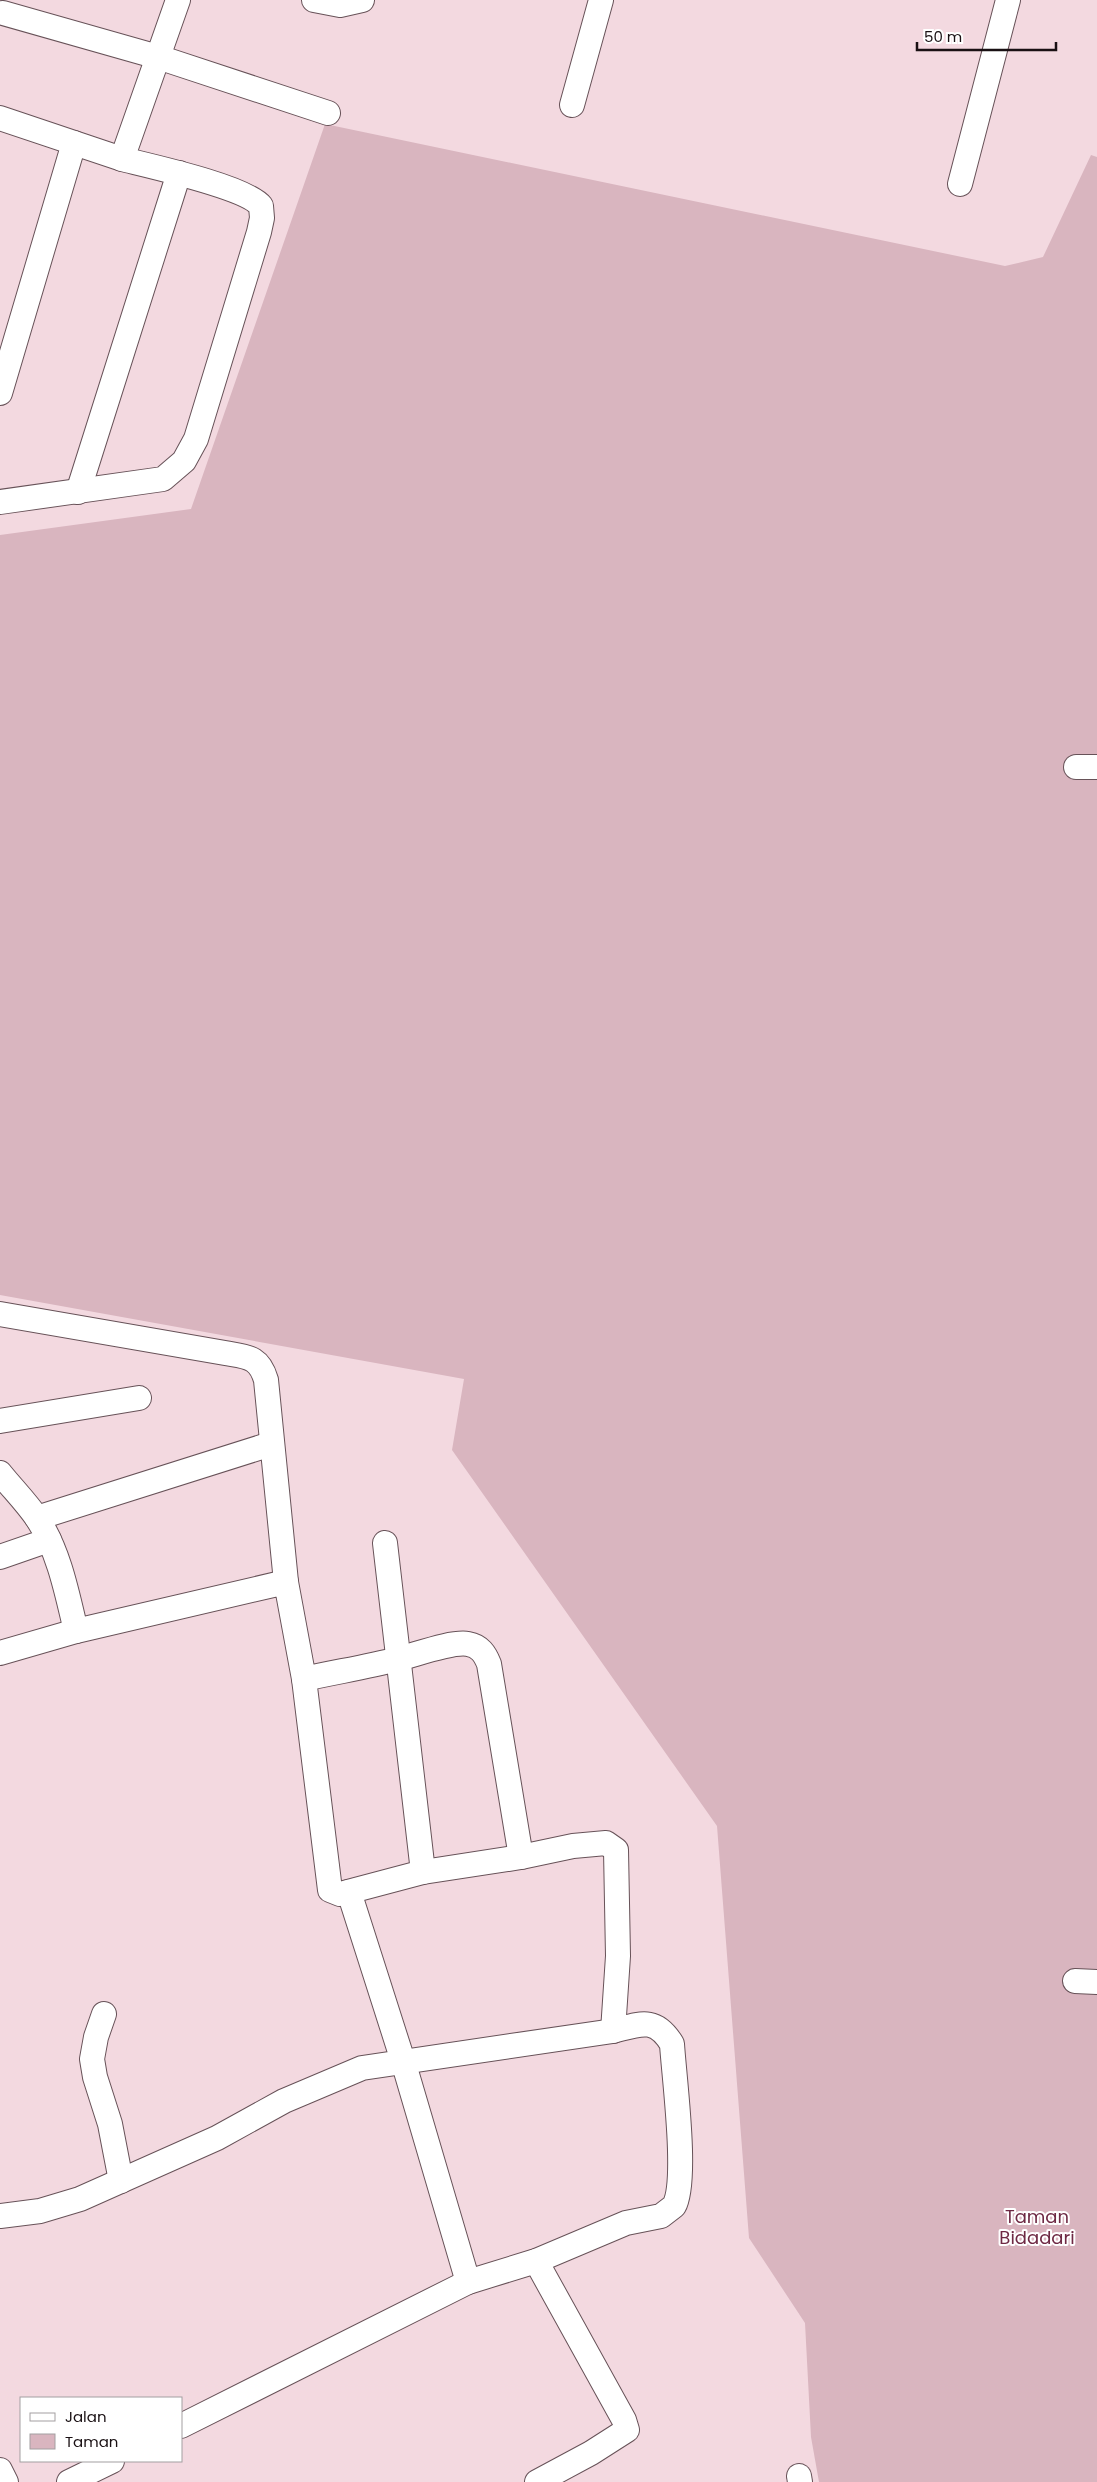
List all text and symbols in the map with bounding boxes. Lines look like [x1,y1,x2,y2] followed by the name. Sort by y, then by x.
[917,20,1056,52] scale bar
[924,26,962,47] text: 50 m
[999,2204,1075,2250] park label: Taman Bidadari
[20,2397,182,2462] legend
[65,2406,107,2427] text: Jalan
[65,2431,118,2452] text: Taman

